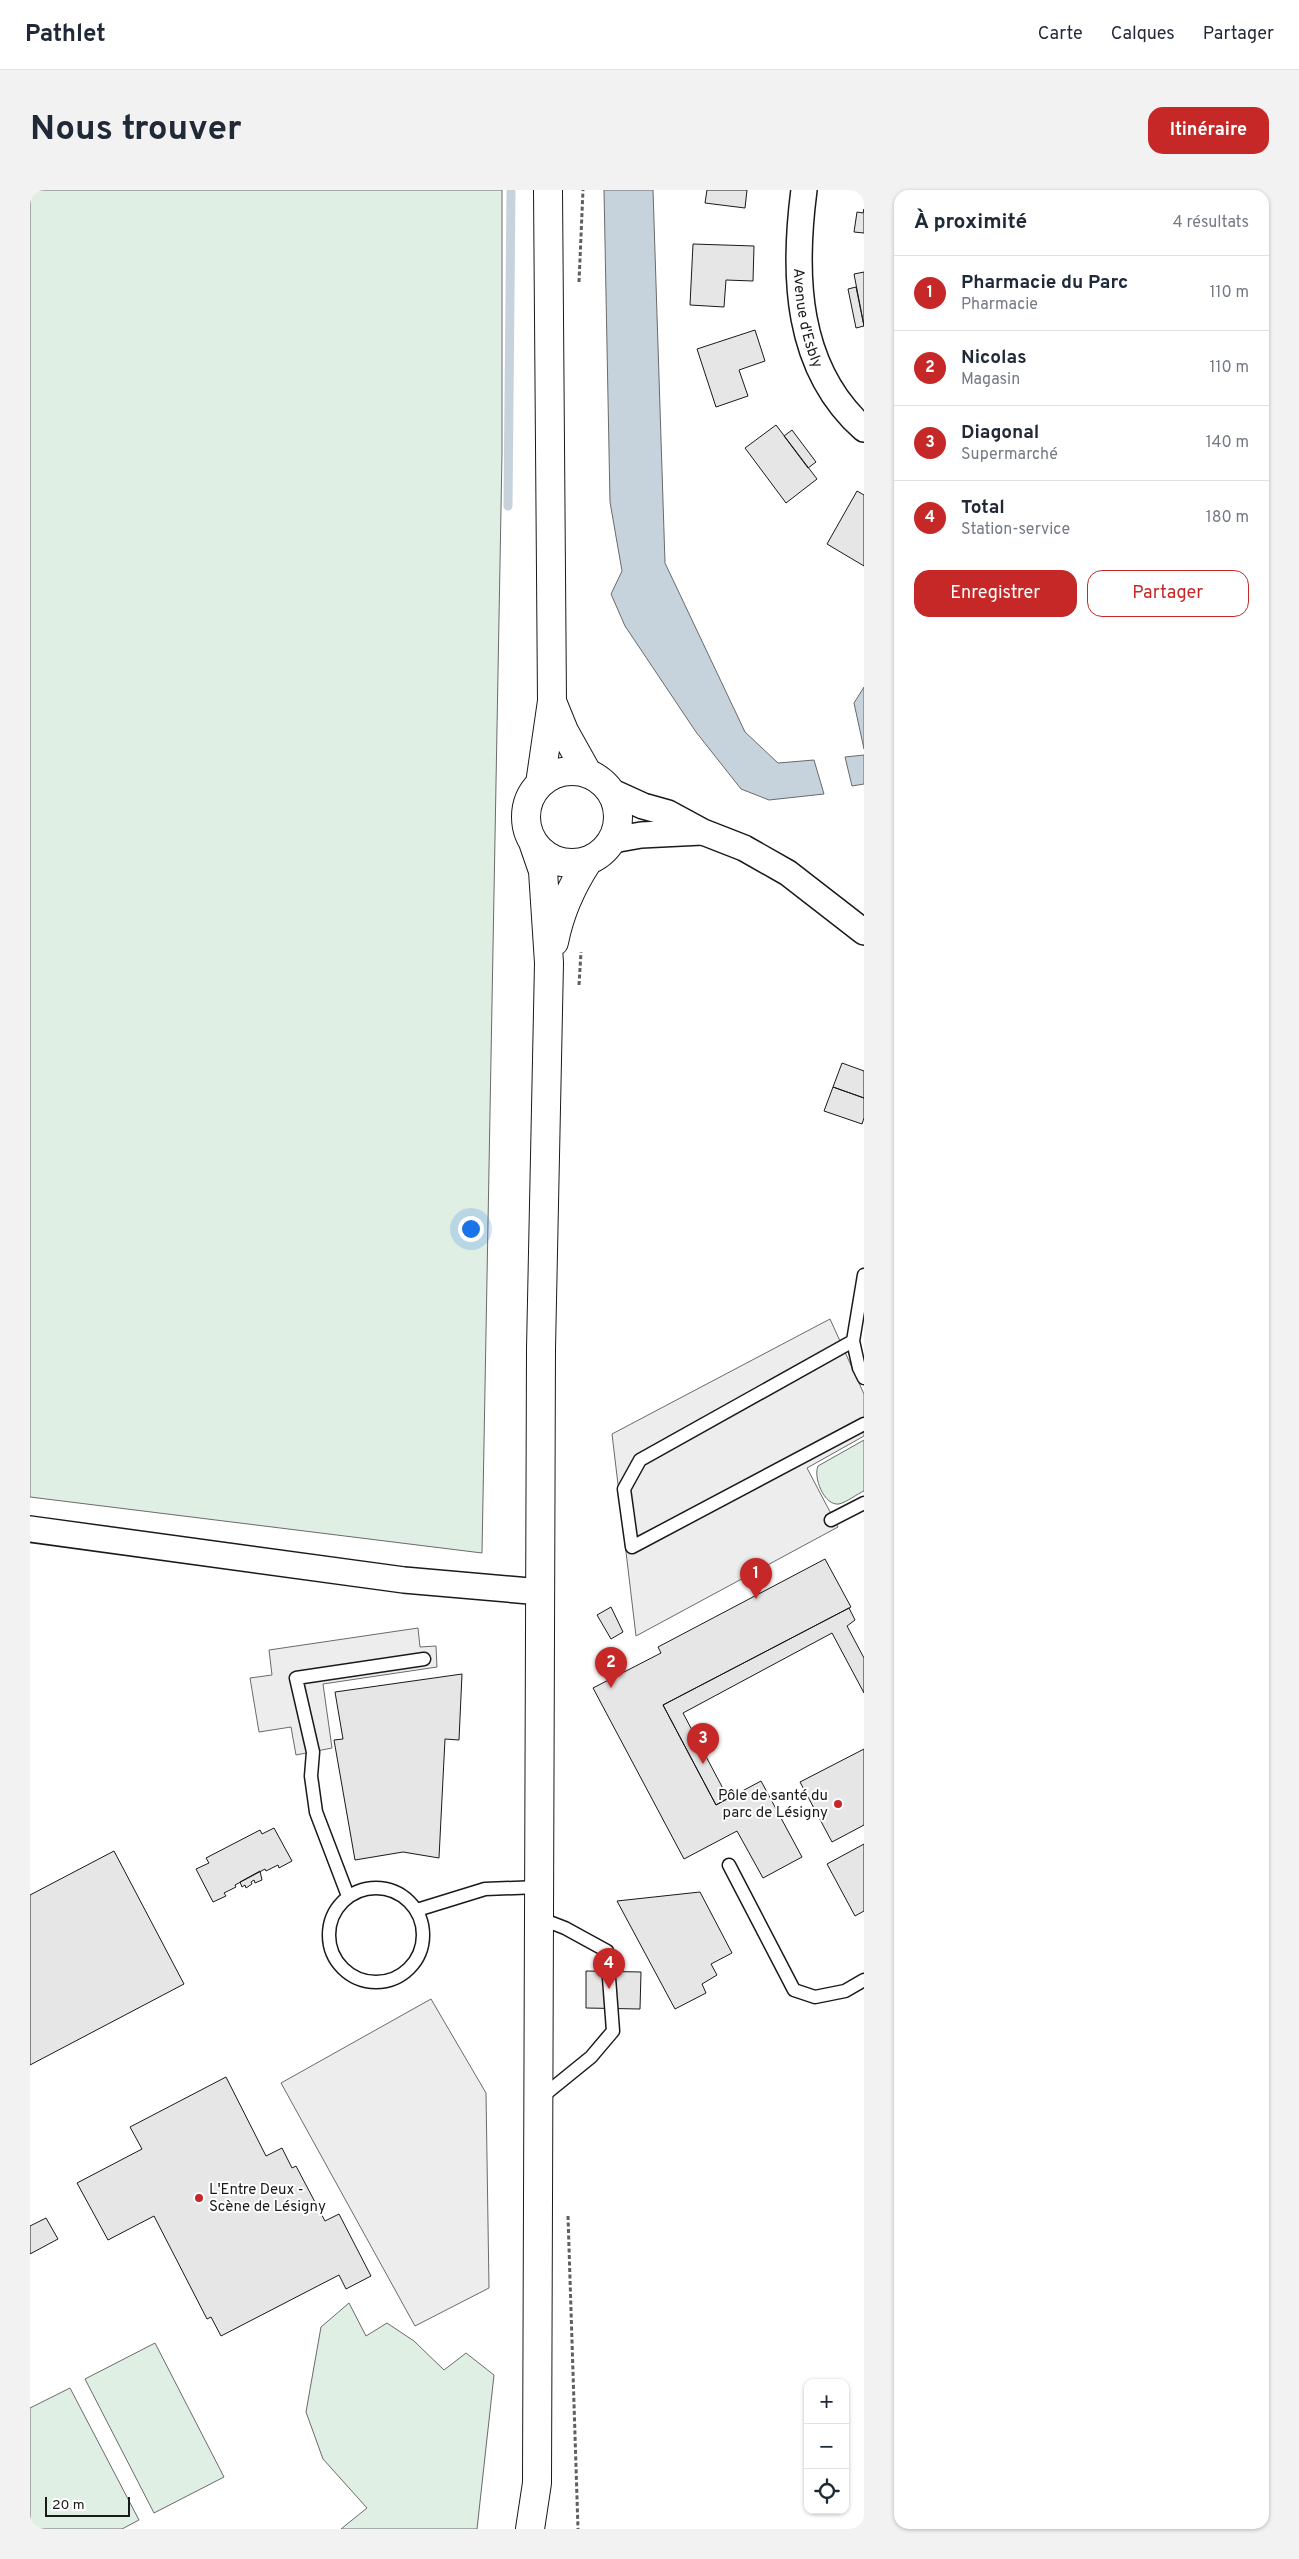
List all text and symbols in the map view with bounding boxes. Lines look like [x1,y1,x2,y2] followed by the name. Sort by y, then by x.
[25,20,106,50] text: Pathlet
[1038,23,1083,46] text: Carte
[1111,23,1175,46] text: Calques
[1203,23,1274,46] text: Partager
[1148,107,1269,154] button: Itinéraire
[30,108,242,152] text: Nous trouver
[914,209,1027,236] text: À proximité
[1173,213,1249,233] text: 4 résultats
[788,268,826,371] street label: Avenue d'Esbly
[961,271,1128,295] text: Pharmacie du Parc
[927,283,933,303] text: 1
[1209,283,1249,303] text: 110 m
[961,295,1038,315] text: Pharmacie
[961,346,1027,370] text: Nicolas
[925,358,935,378] text: 2
[1209,358,1249,378] text: 110 m
[961,370,1020,390] text: Magasin
[961,421,1039,445] text: Diagonal
[925,433,935,453] text: 3
[1206,433,1249,453] text: 140 m
[961,445,1058,465] text: Supermarché
[961,496,1005,520] text: Total
[925,508,935,528] text: 4
[1206,508,1249,528] text: 180 m
[961,520,1070,540] text: Station-service
[914,570,1077,617] button: Enregistrer
[1087,570,1249,617] button: Partager
[458,1216,484,1242] your location
[740,1558,772,1599] pin: 1
[595,1647,627,1688] pin: 2
[687,1723,719,1764] pin: 3
[718,1787,828,1823] place label: Pôle de santé du parc de Lésigny
[832,1798,844,1810] marker: Pôle de santé du parc de Lésigny
[593,1948,625,1989] pin: 4
[209,2181,326,2217] place label: L'Entre Deux - Scène de Lésigny
[193,2192,205,2204] marker: L'Entre Deux - Scène de Lésigny
[804,2379,849,2514] map controls
[804,2379,849,2424] button: +
[804,2424,849,2469] button: −
[804,2469,849,2514] button: locate
[45,2494,130,2517] scale bar
[52,2497,85,2514] text: 20 m

